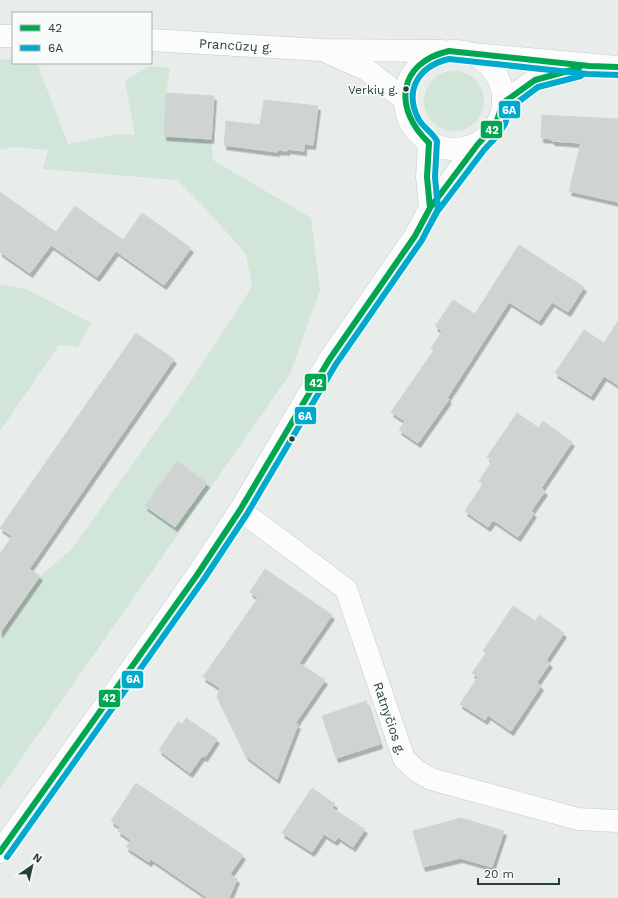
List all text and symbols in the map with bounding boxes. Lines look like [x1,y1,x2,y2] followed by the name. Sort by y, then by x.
[12,12,152,64] legend
[48,21,62,35] text: 42
[199,36,273,55] street label: Prancūzų g.
[48,41,63,55] text: 6A
[348,83,398,97] place label: Verkių g.
[401,84,411,94] marker: Verkių g.
[498,100,521,119] line badge: 6A
[502,104,517,117] text: 6A
[480,120,503,139] line badge: 42
[485,124,499,137] text: 42
[304,373,327,392] line badge: 42
[309,377,323,390] text: 42
[294,406,317,425] line badge: 6A
[298,410,313,423] text: 6A
[287,434,297,444] unlabelled marker
[121,670,144,689] line badge: 6A
[126,673,141,686] text: 6A
[370,680,409,757] street label: Ratnyčios g.
[98,689,121,708] line badge: 42
[102,692,116,705] text: 42
[12,846,52,886] north arrow
[30,850,44,866] text: N
[478,860,559,886] scale bar
[484,867,514,881] text: 20 m

